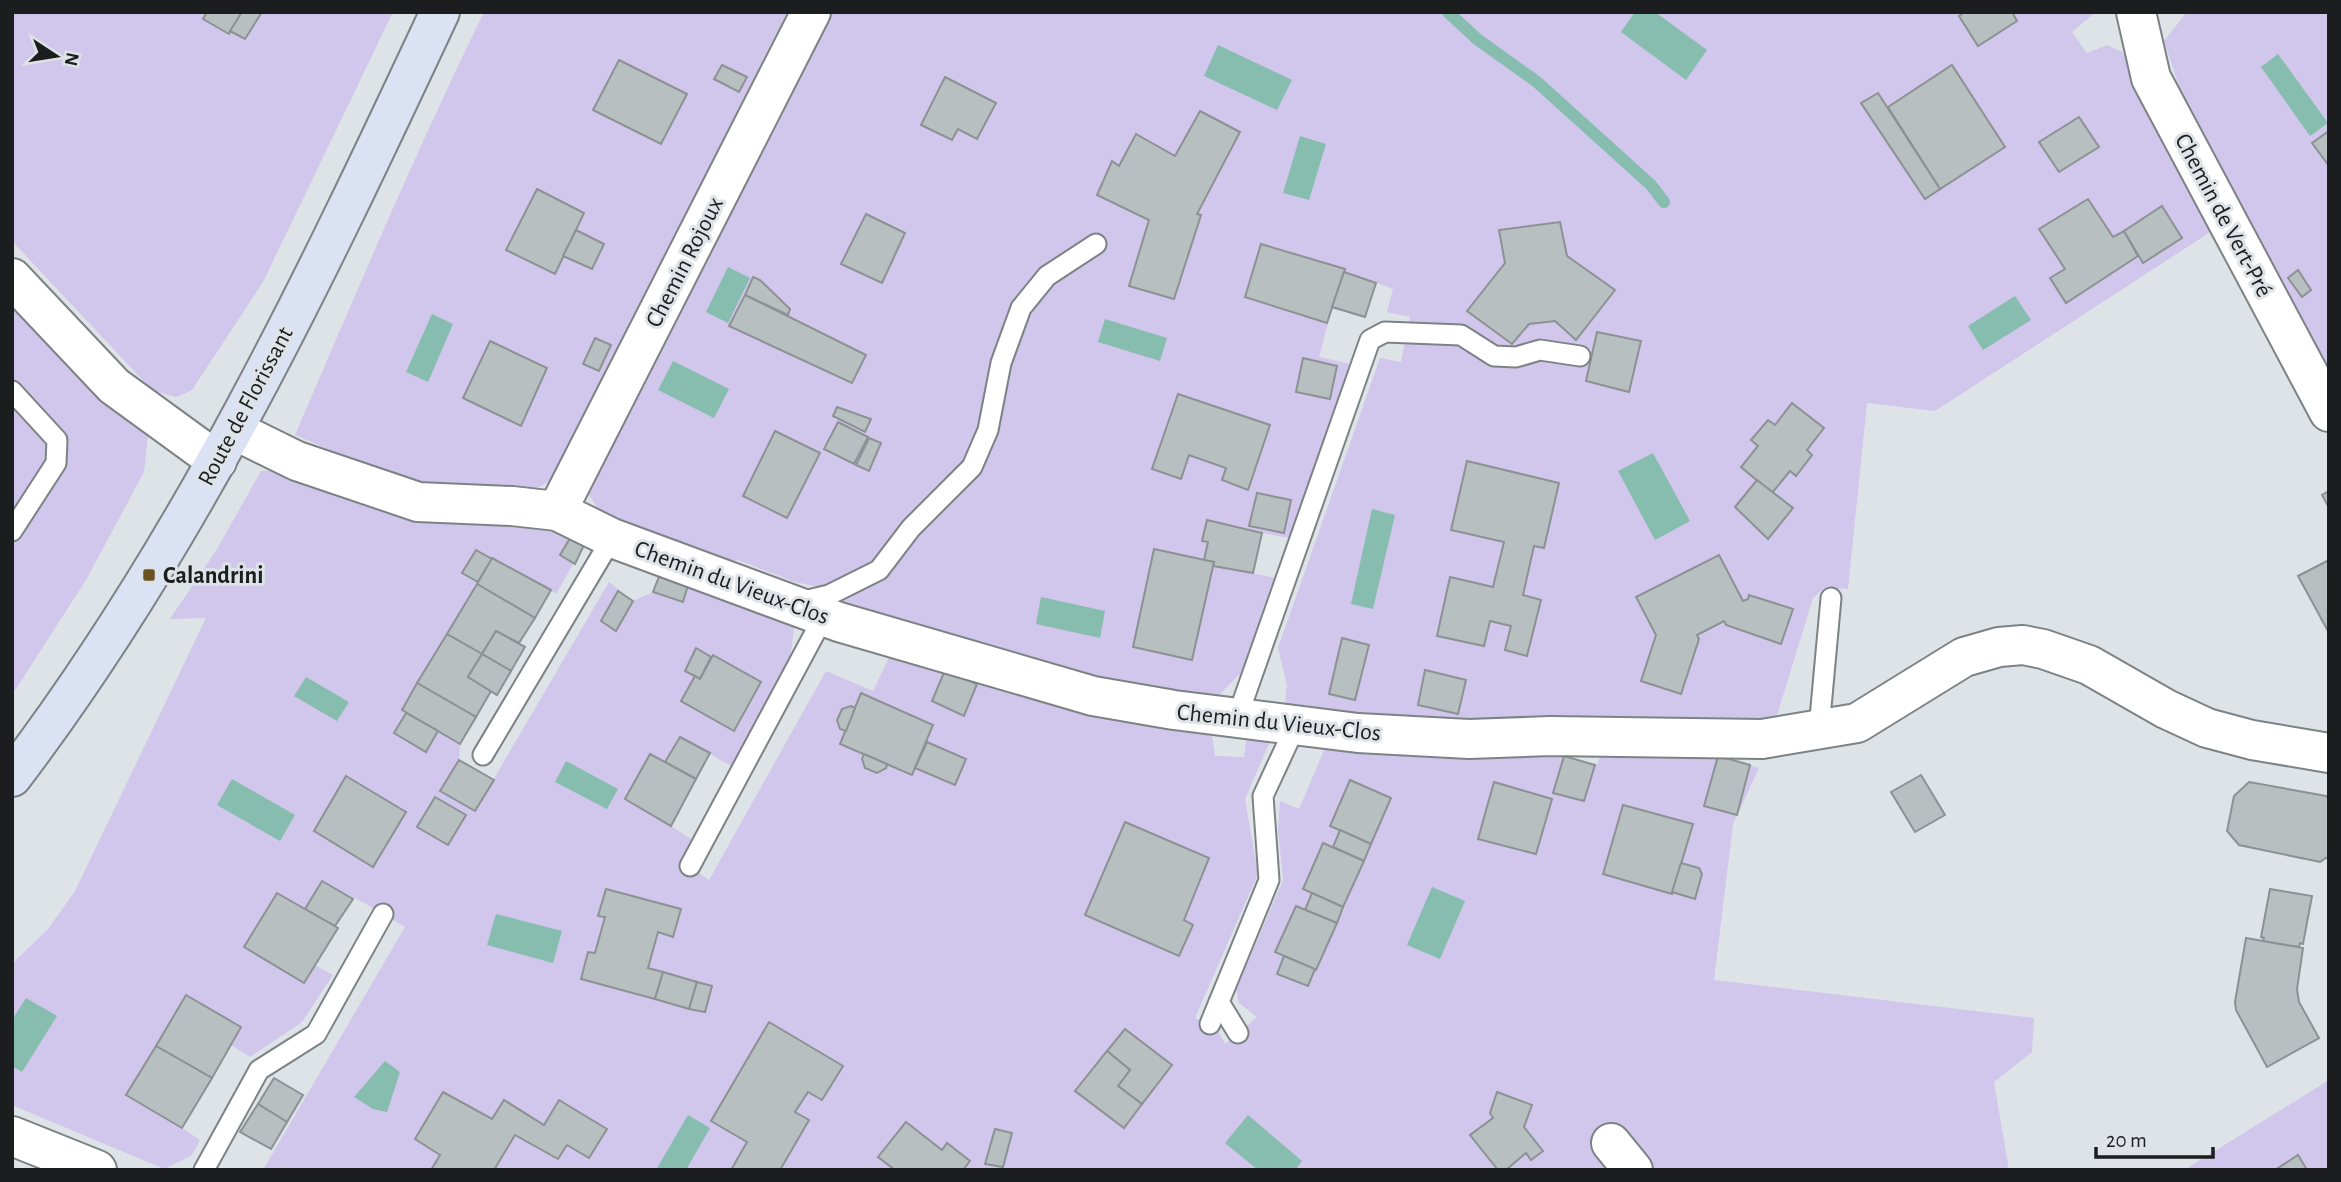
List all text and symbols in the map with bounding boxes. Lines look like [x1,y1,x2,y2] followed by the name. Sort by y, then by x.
[21,21,91,91] north arrow
[60,51,82,68] text: N
[2170,130,2276,301] street label: Chemin de Vert-Pré
[642,193,728,331] street label: Chemin Rojoux
[194,323,298,490] street label: Route de Florissant
[631,537,832,629] street label: Chemin du Vieux-Clos
[163,564,264,588] place label: Calandrini
[141,567,157,583] marker: Calandrini
[1176,700,1382,746] street label: Chemin du Vieux-Clos
[2096,1116,2213,1160] scale bar
[2106,1130,2147,1151] text: 20 m

